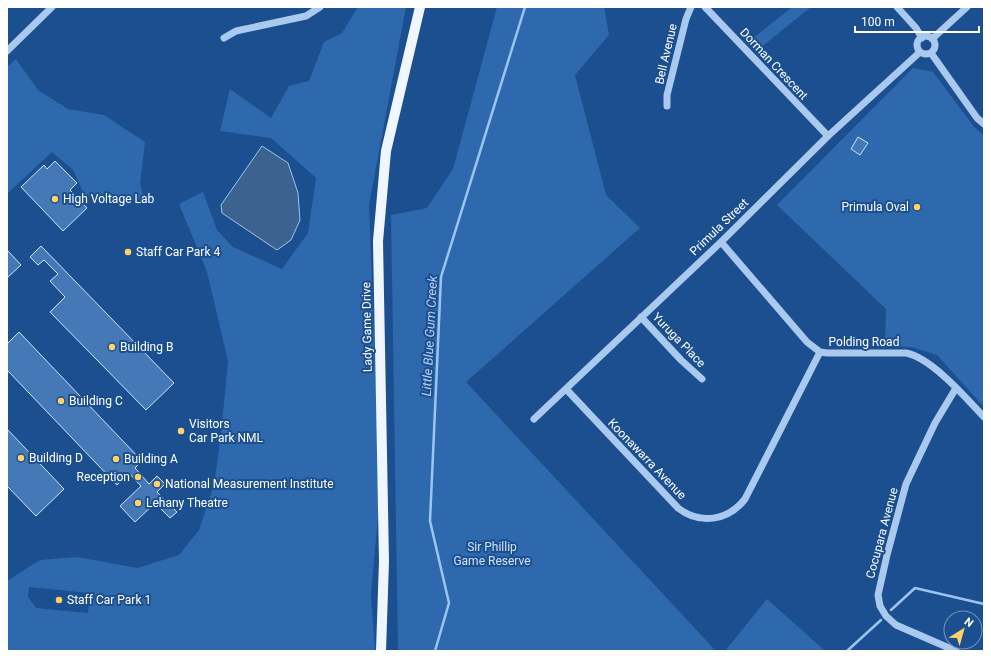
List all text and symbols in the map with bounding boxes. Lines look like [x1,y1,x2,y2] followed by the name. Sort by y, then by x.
[855,8,979,34] scale bar
[861,15,895,29] text: 100 m
[652,22,680,86] street label: Bell Avenue
[737,25,811,103] street label: Dorman Crescent
[63,192,154,206] place label: High Voltage Lab
[50,194,60,204] marker: High Voltage Lab
[687,196,751,258] street label: Primula Street
[841,200,909,214] place label: Primula Oval
[912,202,922,212] marker: Primula Oval
[136,245,220,259] place label: Staff Car Park 4
[123,247,133,257] marker: Staff Car Park 4
[419,275,440,397] water label: Little Blue Gum Creek
[359,282,375,372] street label: Lady Game Drive
[650,310,708,370] street label: Yuruga Place
[829,335,899,349] street label: Polding Road
[120,340,173,354] place label: Building B
[107,342,117,352] marker: Building B
[69,394,123,408] place label: Building C
[56,396,66,406] marker: Building C
[605,416,689,502] street label: Koonawarra Avenue
[189,417,264,445] place label: Visitors Car Park NML
[176,426,186,436] marker: Visitors Car Park NML
[29,451,83,465] place label: Building D
[124,452,178,466] place label: Building A
[16,453,26,463] marker: Building D
[111,454,121,464] marker: Building A
[77,470,130,484] place label: Reception
[133,472,143,482] marker: Reception
[165,477,334,491] place label: National Measurement Institute
[152,479,162,489] marker: National Measurement Institute
[863,486,901,580] street label: Cocupara Avenue
[146,496,228,510] place label: Lehany Theatre
[133,498,143,508] marker: Lehany Theatre
[453,540,531,568] park label: Sir Phillip Game Reserve
[67,593,151,607] place label: Staff Car Park 1
[54,595,64,605] marker: Staff Car Park 1
[943,610,983,650] north arrow
[962,615,976,630] text: N

